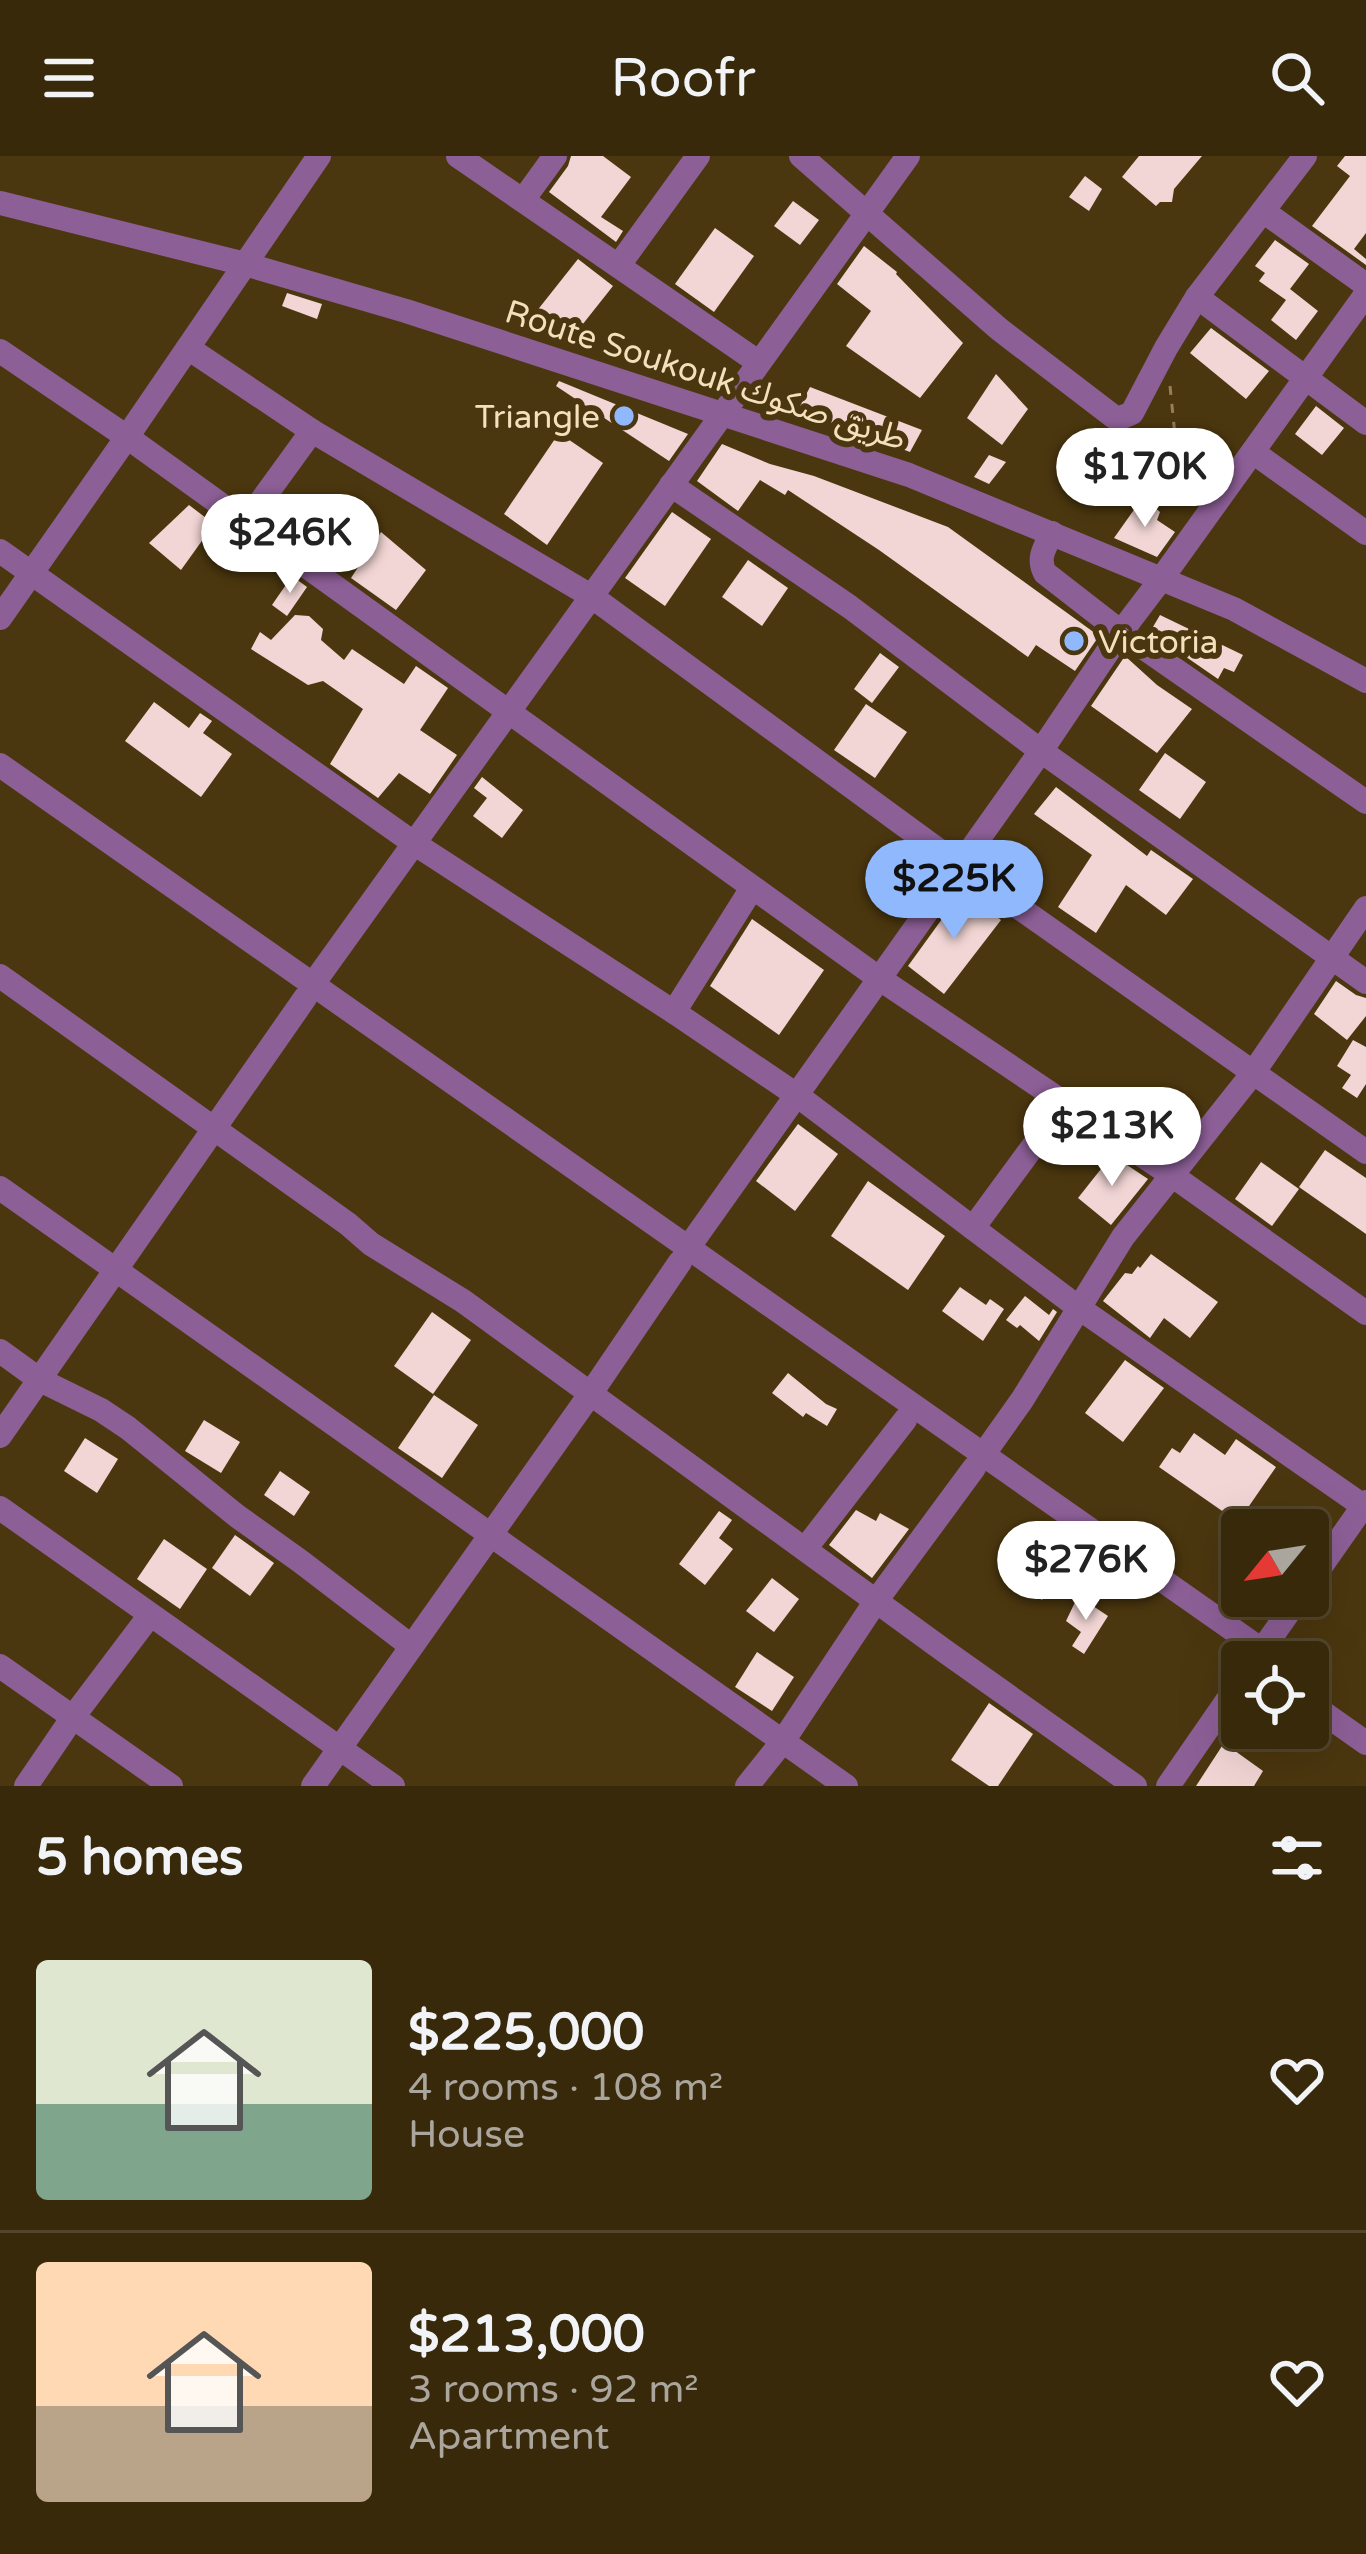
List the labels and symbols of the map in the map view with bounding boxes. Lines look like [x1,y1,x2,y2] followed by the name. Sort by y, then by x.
[500,292,911,459] street label: Route Soukouk طريق صكوك
[475,398,600,437] place label: Triangle
[611,403,637,429] marker: Triangle
[1061,428,1229,530] pin: $170K
[206,494,374,596] pin: $246K
[1098,623,1218,662] place label: Victoria
[1061,628,1087,654] marker: Victoria
[870,840,1038,942] pin: $225K
[1028,1087,1196,1189] pin: $213K
[1221,1509,1329,1617] north arrow
[1002,1521,1170,1623] pin: $276K

